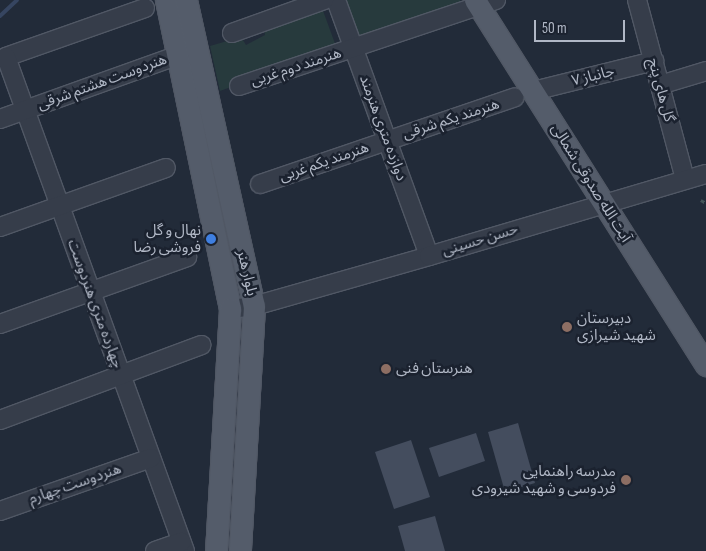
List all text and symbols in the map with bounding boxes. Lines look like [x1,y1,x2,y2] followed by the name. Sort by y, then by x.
[536,10,627,42] scale bar
[542,19,567,38] text: 50 m
[248,44,344,90] street label: هنرمند دوم غربی
[35,50,169,114] street label: هنردوست هشتم شرقی
[644,56,678,124] street label: گل های پنج
[570,62,616,90] street label: جانباز ۷
[355,73,411,183] street label: دوازده متری هنرمند
[400,95,502,143] street label: هنرمند یکم شرقی
[547,120,635,246] street label: آیت الله صدوقی شمالی
[277,138,371,186] street label: هنرمند یکم غربی
[440,220,520,260] street label: حسن حسینی
[134,221,201,256] place label: نهال و گل فروشی رضا
[205,233,217,245] marker: نهال و گل فروشی رضا
[63,237,127,371] street label: چهارده متری هنردوست
[233,248,261,298] street label: بلوار هنر
[577,309,656,344] place label: دبیرستان شهید شیرازی
[561,321,573,333] marker: دبیرستان شهید شیرازی
[396,360,473,378] place label: هنرستان فنی
[380,363,392,375] marker: هنرستان فنی
[26,460,124,508] street label: هنردوست چهارم
[472,462,616,497] place label: مدرسه راهنمایی فردوسی و شهید شیرودی
[620,474,632,486] marker: مدرسه راهنمایی فردوسی و شهید شیرودی

